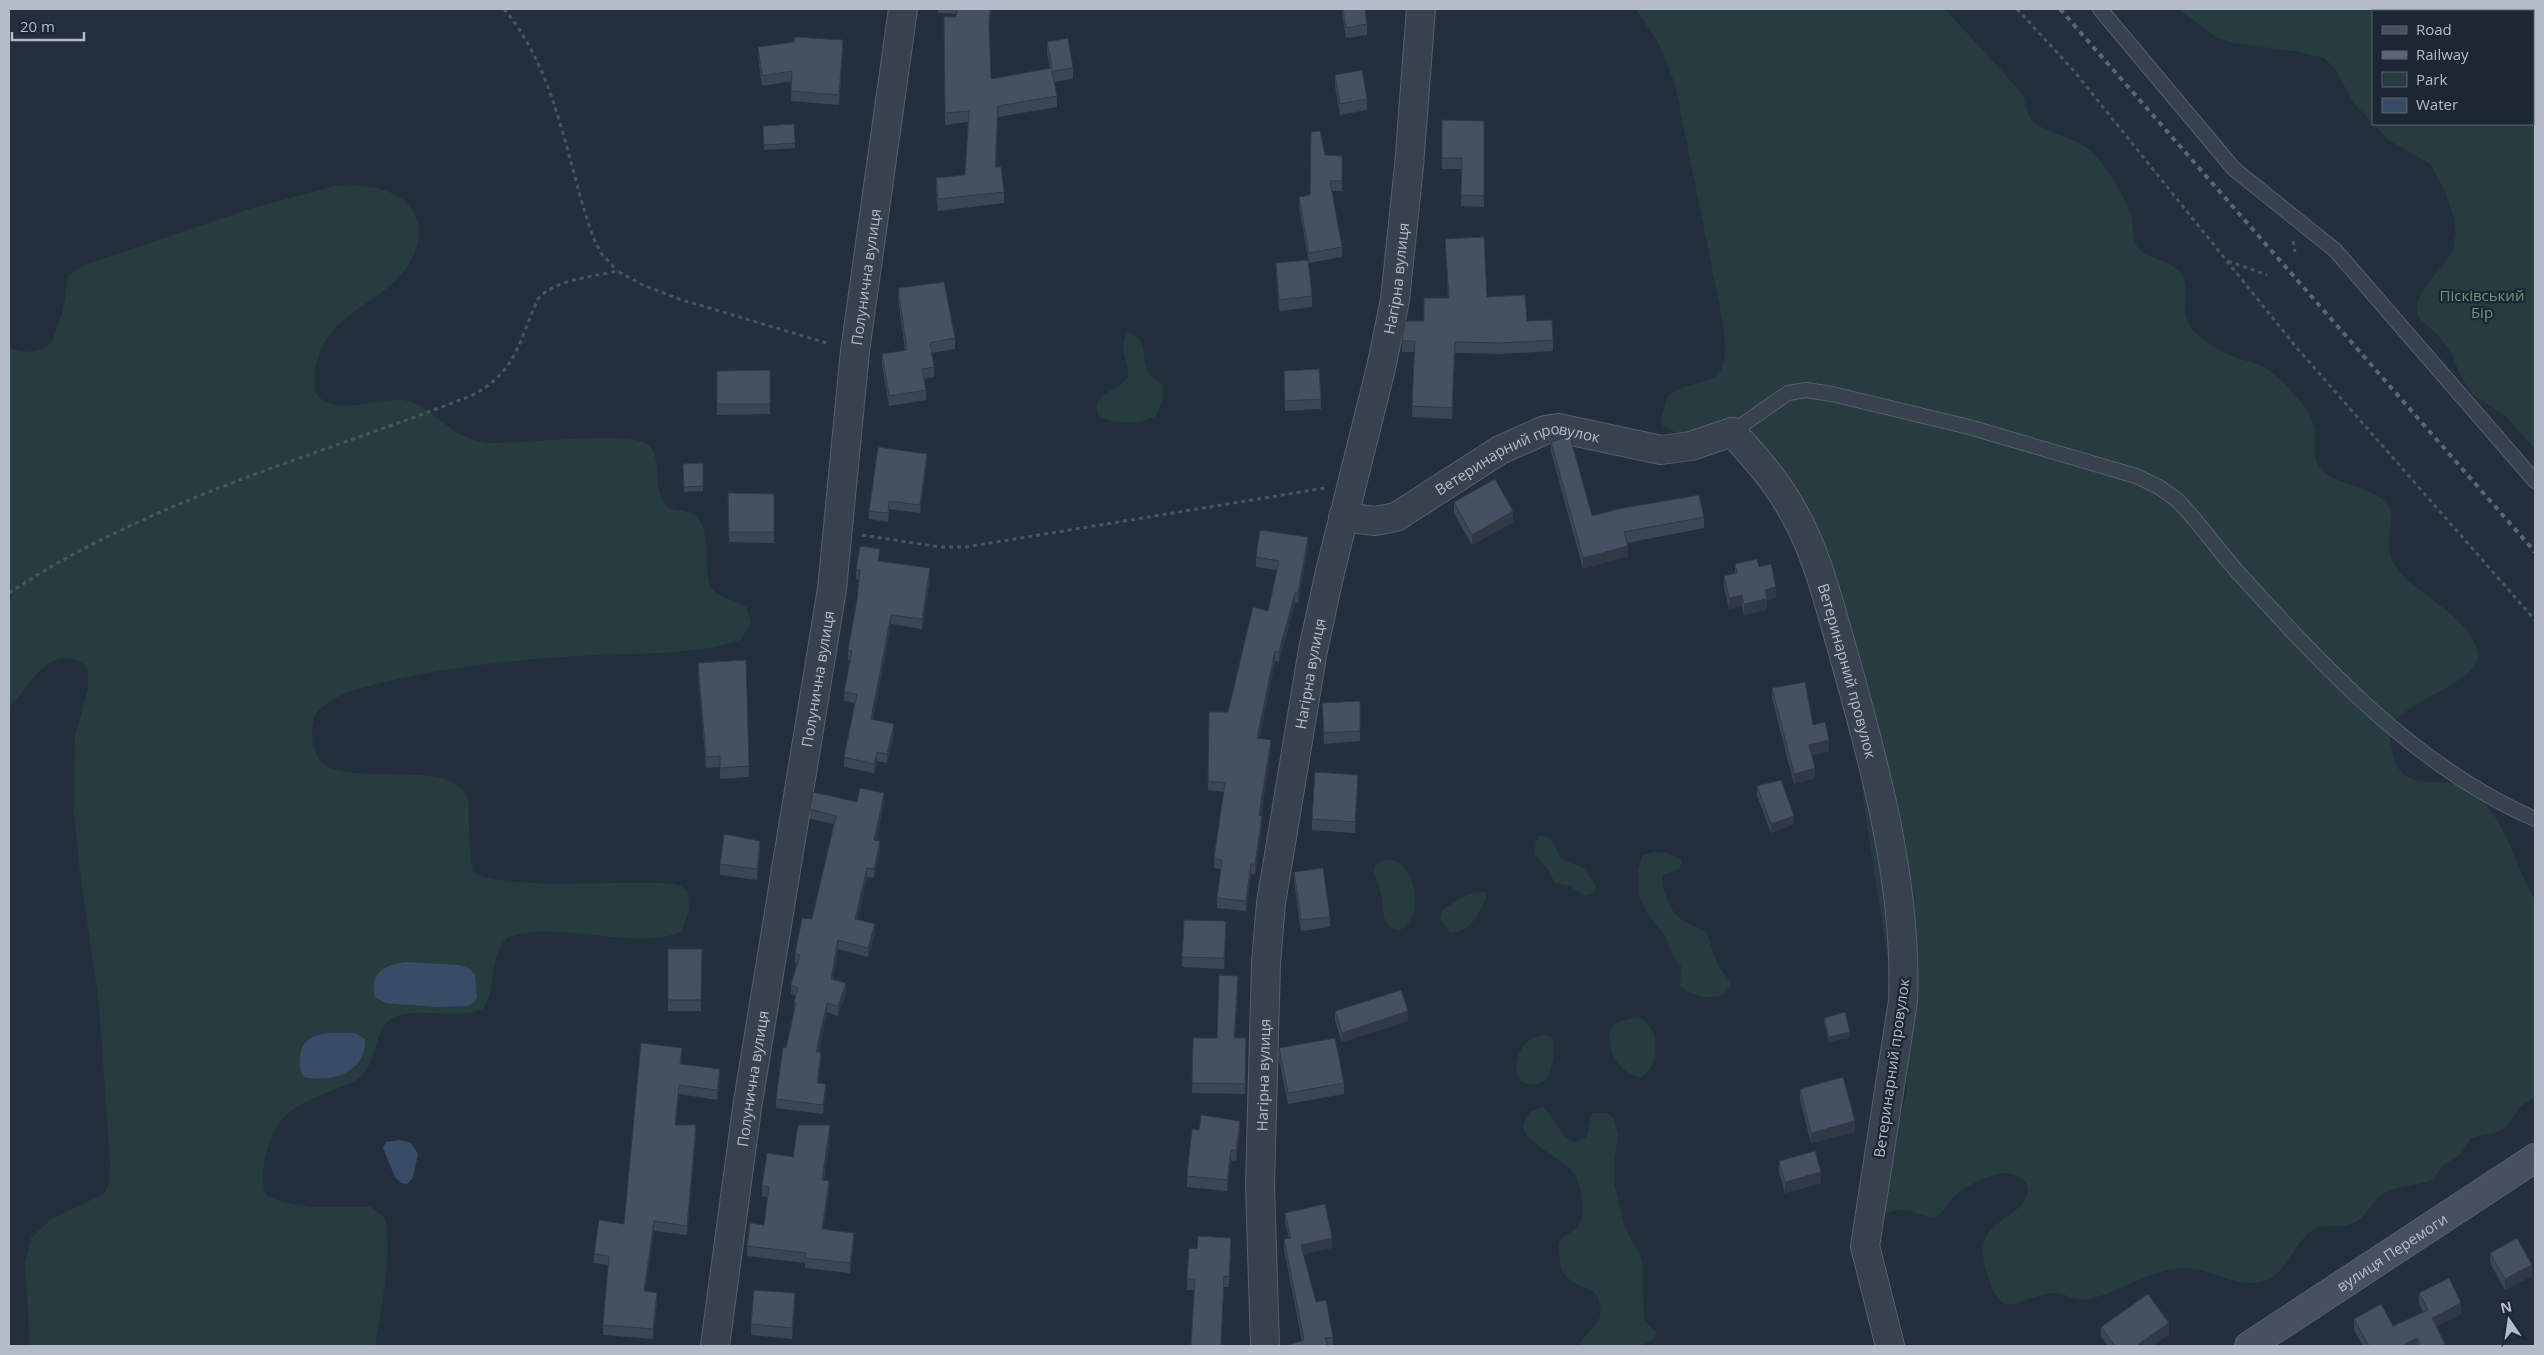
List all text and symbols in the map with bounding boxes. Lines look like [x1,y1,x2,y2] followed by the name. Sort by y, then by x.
[12,10,85,42] scale bar
[2372,10,2534,125] legend
[20,16,55,36] text: 20 m
[2416,19,2452,39] text: Road
[2416,44,2469,64] text: Railway
[2416,69,2447,89] text: Park
[2416,94,2458,114] text: Water
[846,207,885,347] street label: Полунична вулиця
[1378,221,1413,336] street label: Нагірна вулиця
[2440,285,2524,322] park label: Пісківський Бір
[1431,418,1602,499] street label: Ветеринарний провулок
[1814,581,1881,761] street label: Ветеринарний провулок
[796,609,838,749] street label: Полунична вулиця
[1290,616,1330,731] street label: Нагірна вулиця
[1869,977,1914,1159] street label: Ветеринарний провулок
[732,1009,773,1148] street label: Полунична вулиця
[1251,1019,1274,1132] street label: Нагірна вулиця
[2333,1208,2451,1296] street label: вулиця Перемоги
[2484,1295,2534,1345] north arrow
[2498,1296,2514,1317] text: N

